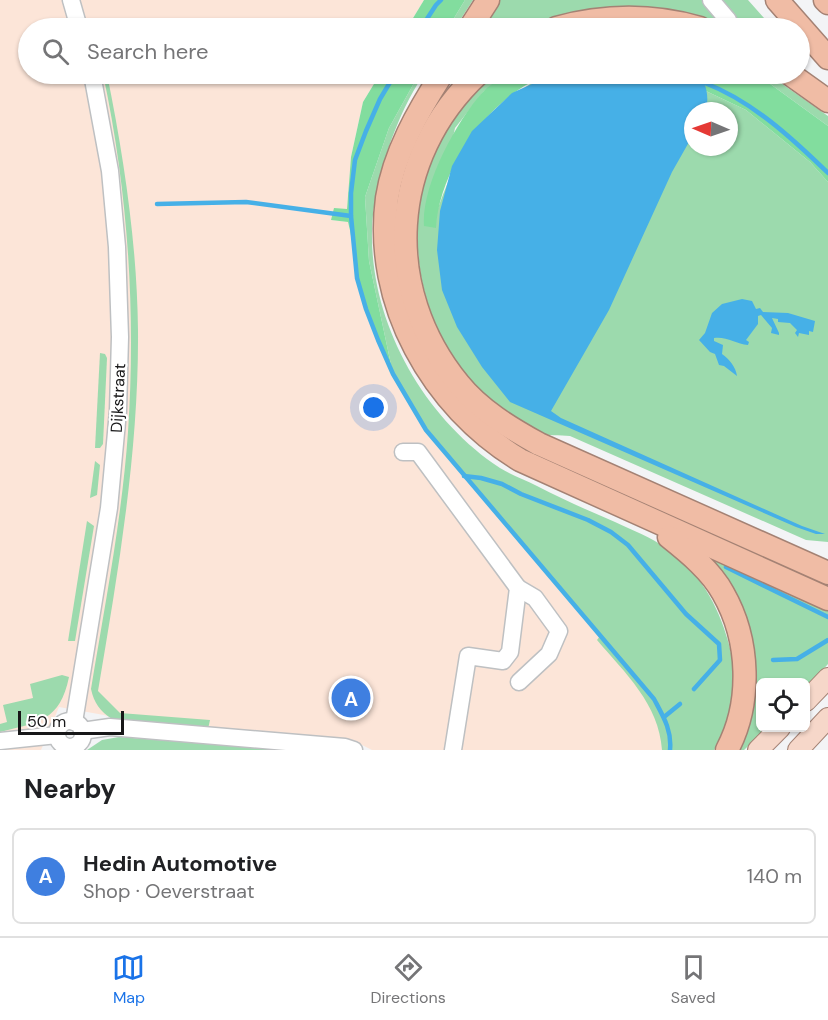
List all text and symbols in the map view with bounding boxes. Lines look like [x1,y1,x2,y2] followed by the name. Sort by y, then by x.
[18,18,810,84] search box
[39,35,72,68] icon: search
[87,37,208,66] text: Search here
[684,102,738,156] north arrow
[106,363,130,433] street label: Dijkstraat
[359,393,388,422] your location
[332,676,370,720] pin: A
[756,678,810,732] map controls
[756,678,810,732] button: locate
[18,708,124,736] scale bar
[27,711,66,732] text: 50 m
[24,772,116,806] text: Nearby
[83,849,277,878] text: Hedin Automotive
[38,863,53,889] text: A
[747,863,802,889] text: 140 m
[83,878,254,904] text: Shop · Oeverstraat
[112,951,145,1008] tab: Map
[370,951,446,1008] tab: Directions
[671,951,716,1008] tab: Saved

